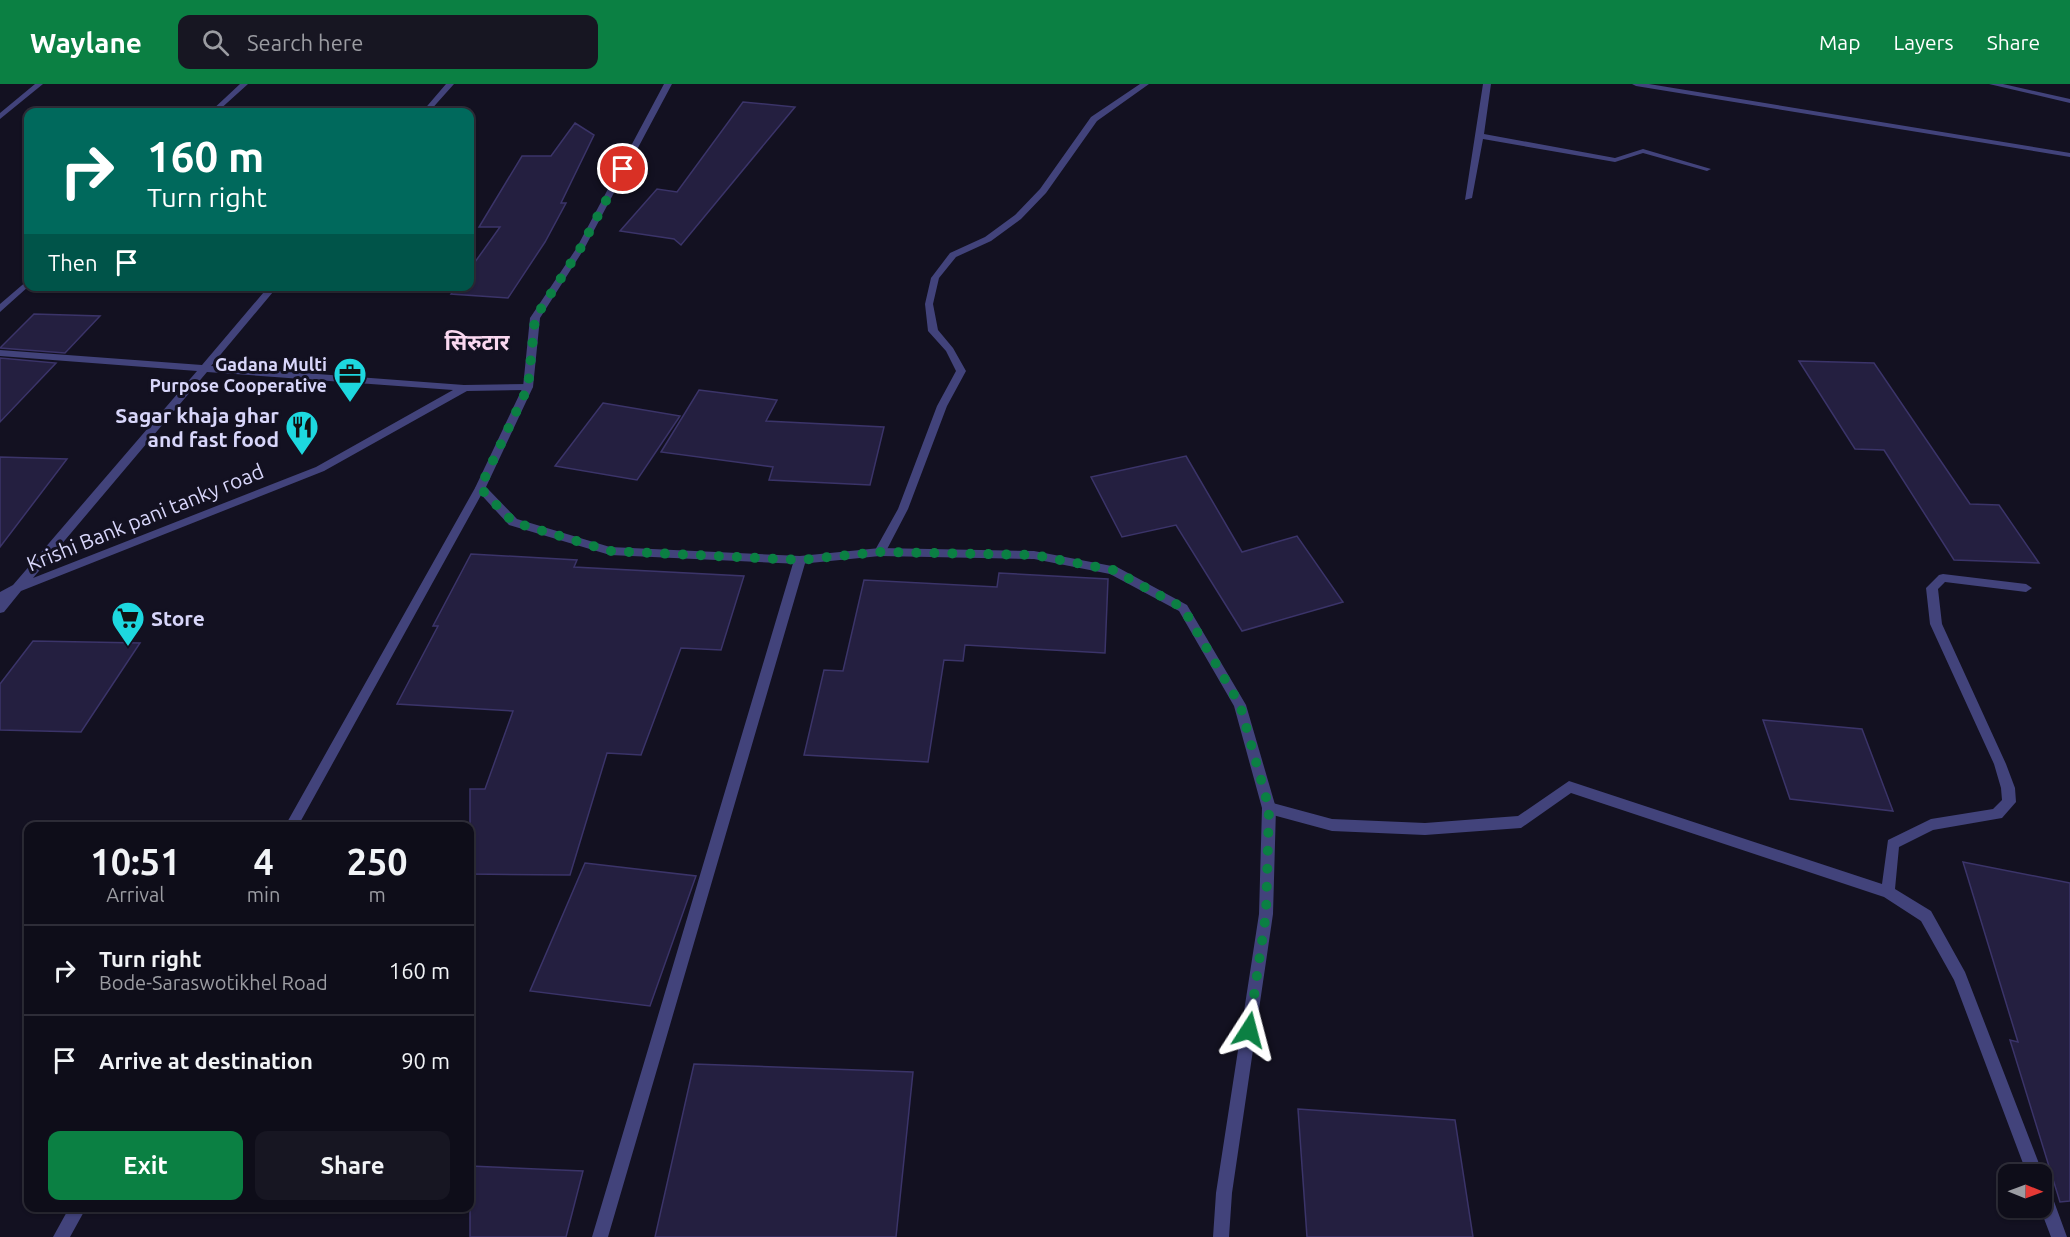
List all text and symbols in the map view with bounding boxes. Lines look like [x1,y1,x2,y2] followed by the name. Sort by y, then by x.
[178,15,598,69] search box
[199,26,232,59] icon: search
[30,27,142,58] text: Waylane
[247,30,363,55] text: Search here
[1819,30,1860,54] text: Map
[1893,30,1954,54] text: Layers
[1987,30,2040,54] text: Share
[48,132,126,210] icon: right
[147,133,264,180] text: 160 m
[597,143,648,194] pin
[606,152,639,185] icon: arrive
[147,182,267,212] text: Turn right
[110,246,143,279] icon: arrive
[48,250,98,275] text: Then
[445,329,511,354] district label: सिरुटार
[149,354,327,395] place label: Gadana Multi Purpose Cooperative
[332,356,368,403] office icon: Gadana Multi Purpose Cooperative
[115,403,279,451] place label: Sagar khaja ghar and fast food
[284,409,320,456] restaurant icon: Sagar khaja ghar and fast food
[23,458,267,576] street label: Krishi Bank pani tanky road
[110,600,146,647] supermarket icon: Store
[151,606,205,630] place label: Store
[90,841,180,882] text: 10:51
[253,841,274,882] text: 4
[347,841,408,882] text: 250
[106,883,165,906] text: Arrival
[247,883,280,906] text: min
[369,883,386,906] text: m
[99,946,201,971] text: Turn right
[48,954,81,987] icon: right
[389,958,450,983] text: 160 m
[99,971,328,994] text: Bode-Saraswotikhel Road
[1217,998,1281,1062] position arrow
[48,1044,81,1077] icon: arrive
[99,1048,313,1073] text: Arrive at destination
[401,1048,450,1073] text: 90 m
[48,1131,243,1200] button: Exit
[255,1131,450,1200] button: Share
[1998,1164,2052,1218] north arrow
[1998,1164,2052,1218] map controls

